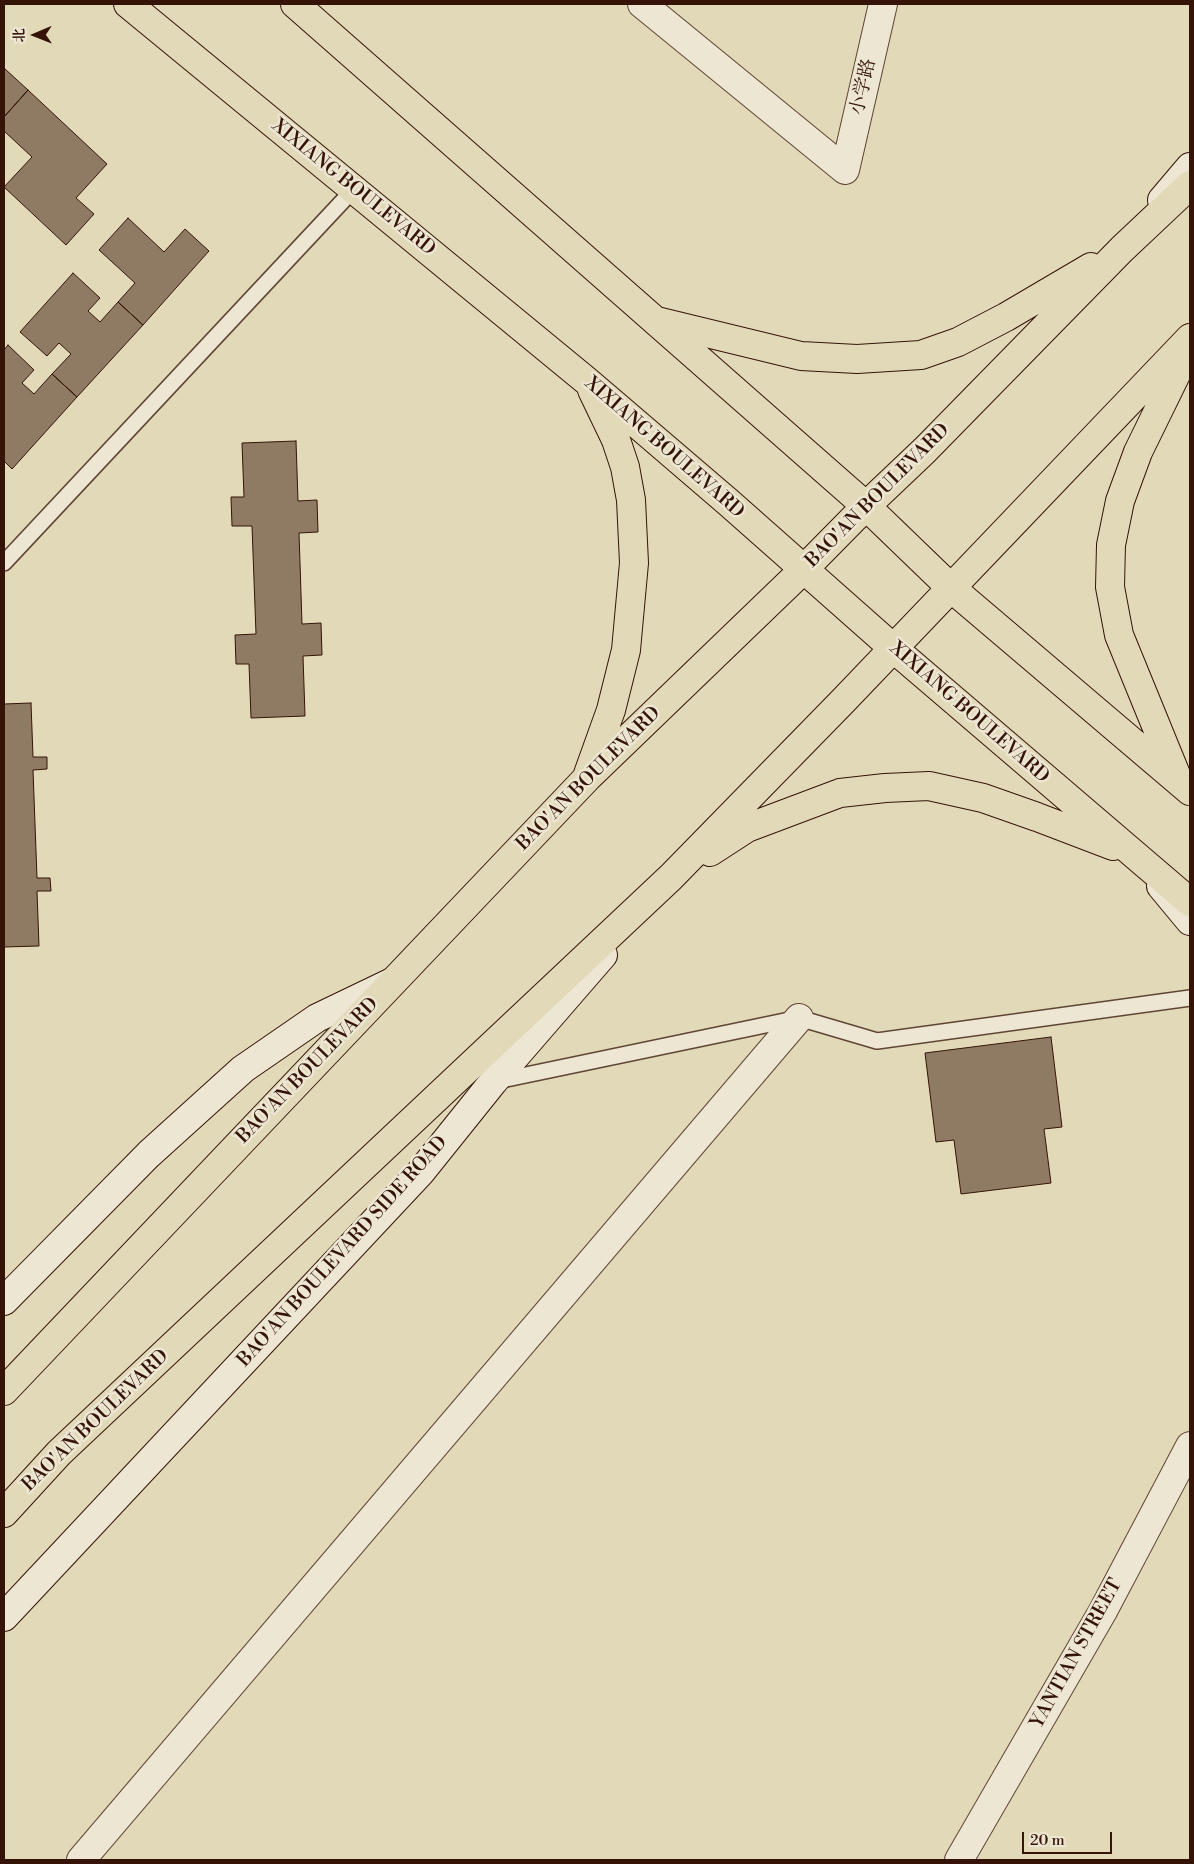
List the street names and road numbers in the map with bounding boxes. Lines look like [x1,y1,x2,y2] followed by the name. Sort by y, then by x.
[846,57,882,117] street label: 小学路
[267,115,439,261] street label: XIXIANG BOULEVARD
[580,372,748,524] street label: XIXIANG BOULEVARD
[801,419,955,573] street label: BAO'AN BOULEVARD
[885,637,1053,789] street label: XIXIANG BOULEVARD
[512,702,666,856] street label: BAO'AN BOULEVARD
[232,993,384,1149] street label: BAO'AN BOULEVARD
[233,1132,453,1372] street label: BAO'AN BOULEVARD SIDE ROAD
[18,1345,174,1497] street label: BAO'AN BOULEVARD
[1026,1575,1128,1733] street label: YANTIAN STREET

